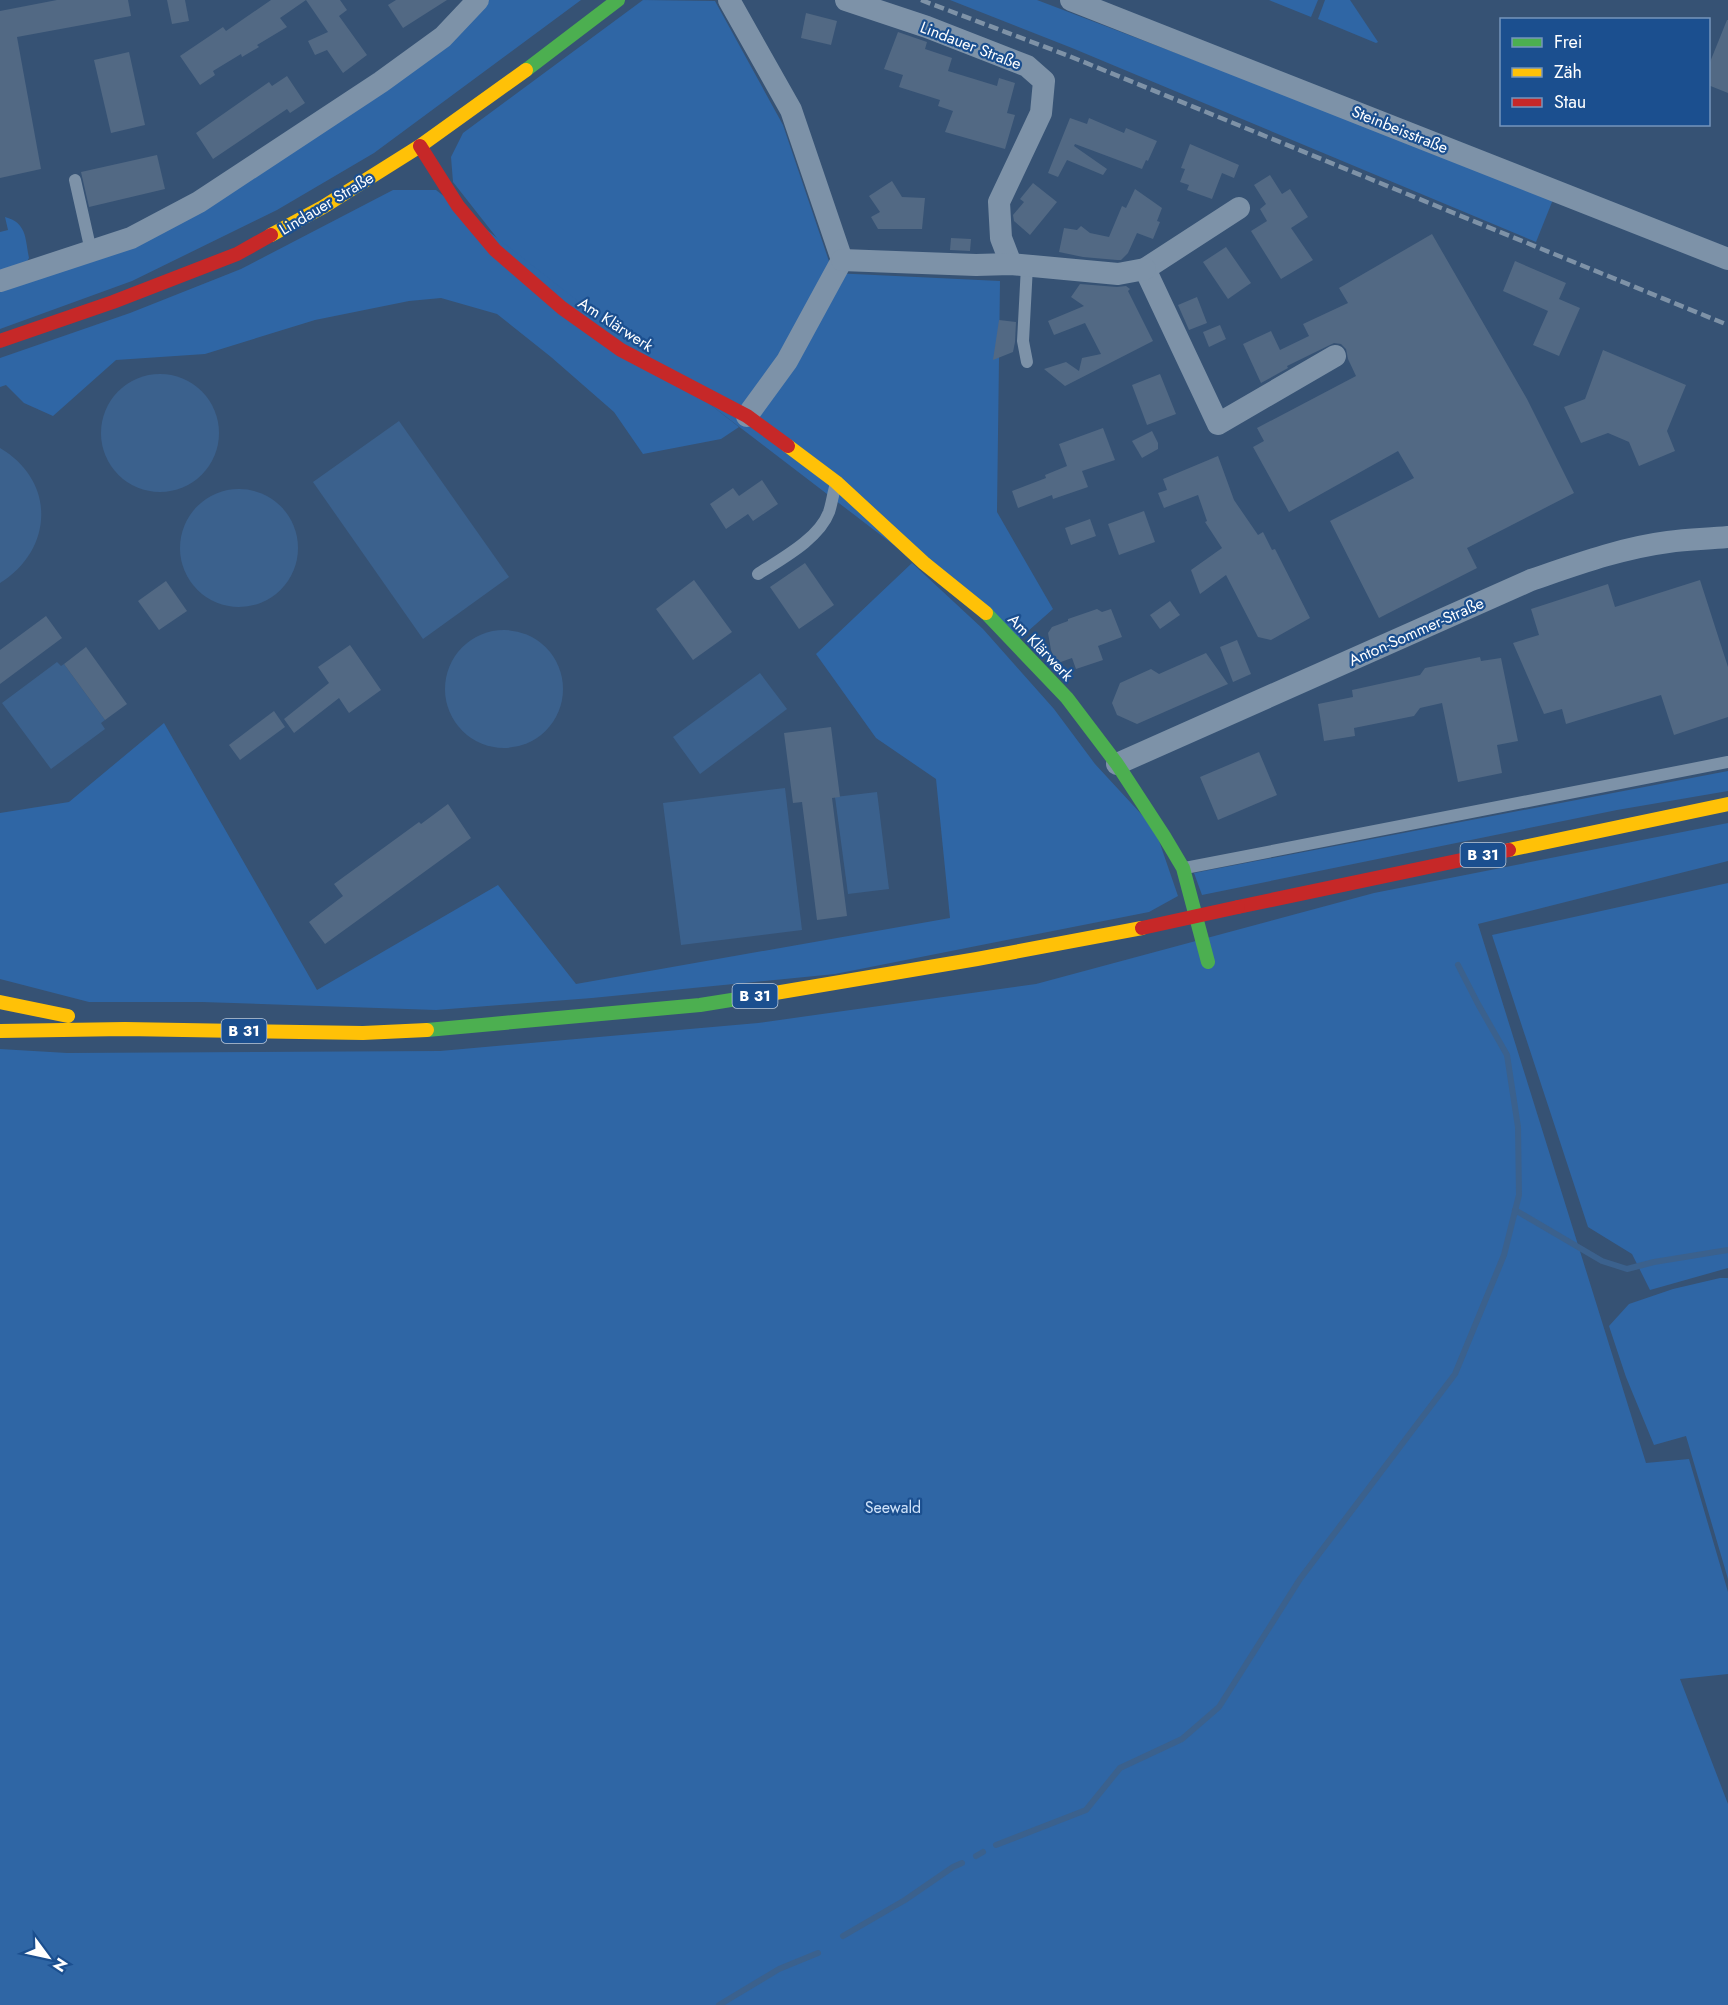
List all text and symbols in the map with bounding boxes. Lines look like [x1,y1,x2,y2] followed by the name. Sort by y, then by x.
[917,16,1025,75] street label: Lindauer Straße
[1500,18,1710,126] legend
[1554,29,1583,55] text: Frei
[1554,59,1582,85] text: Zäh
[1554,89,1586,115] text: Stau
[1348,100,1451,159] street label: Steinbeisstraße
[275,166,378,241] street label: Lindauer Straße
[574,291,659,358] street label: Am Klärwerk
[1345,591,1488,672] street label: Anton-Sommer-Straße
[1003,609,1079,687] street label: Am Klärwerk
[1460,843,1506,867] road number: B 31
[732,984,777,1008] road number: B 31
[222,1019,266,1043] road number: B 31
[865,1496,921,1519] park label: Seewald
[18,1927,78,1987] north arrow
[47,1953,73,1976] text: N

